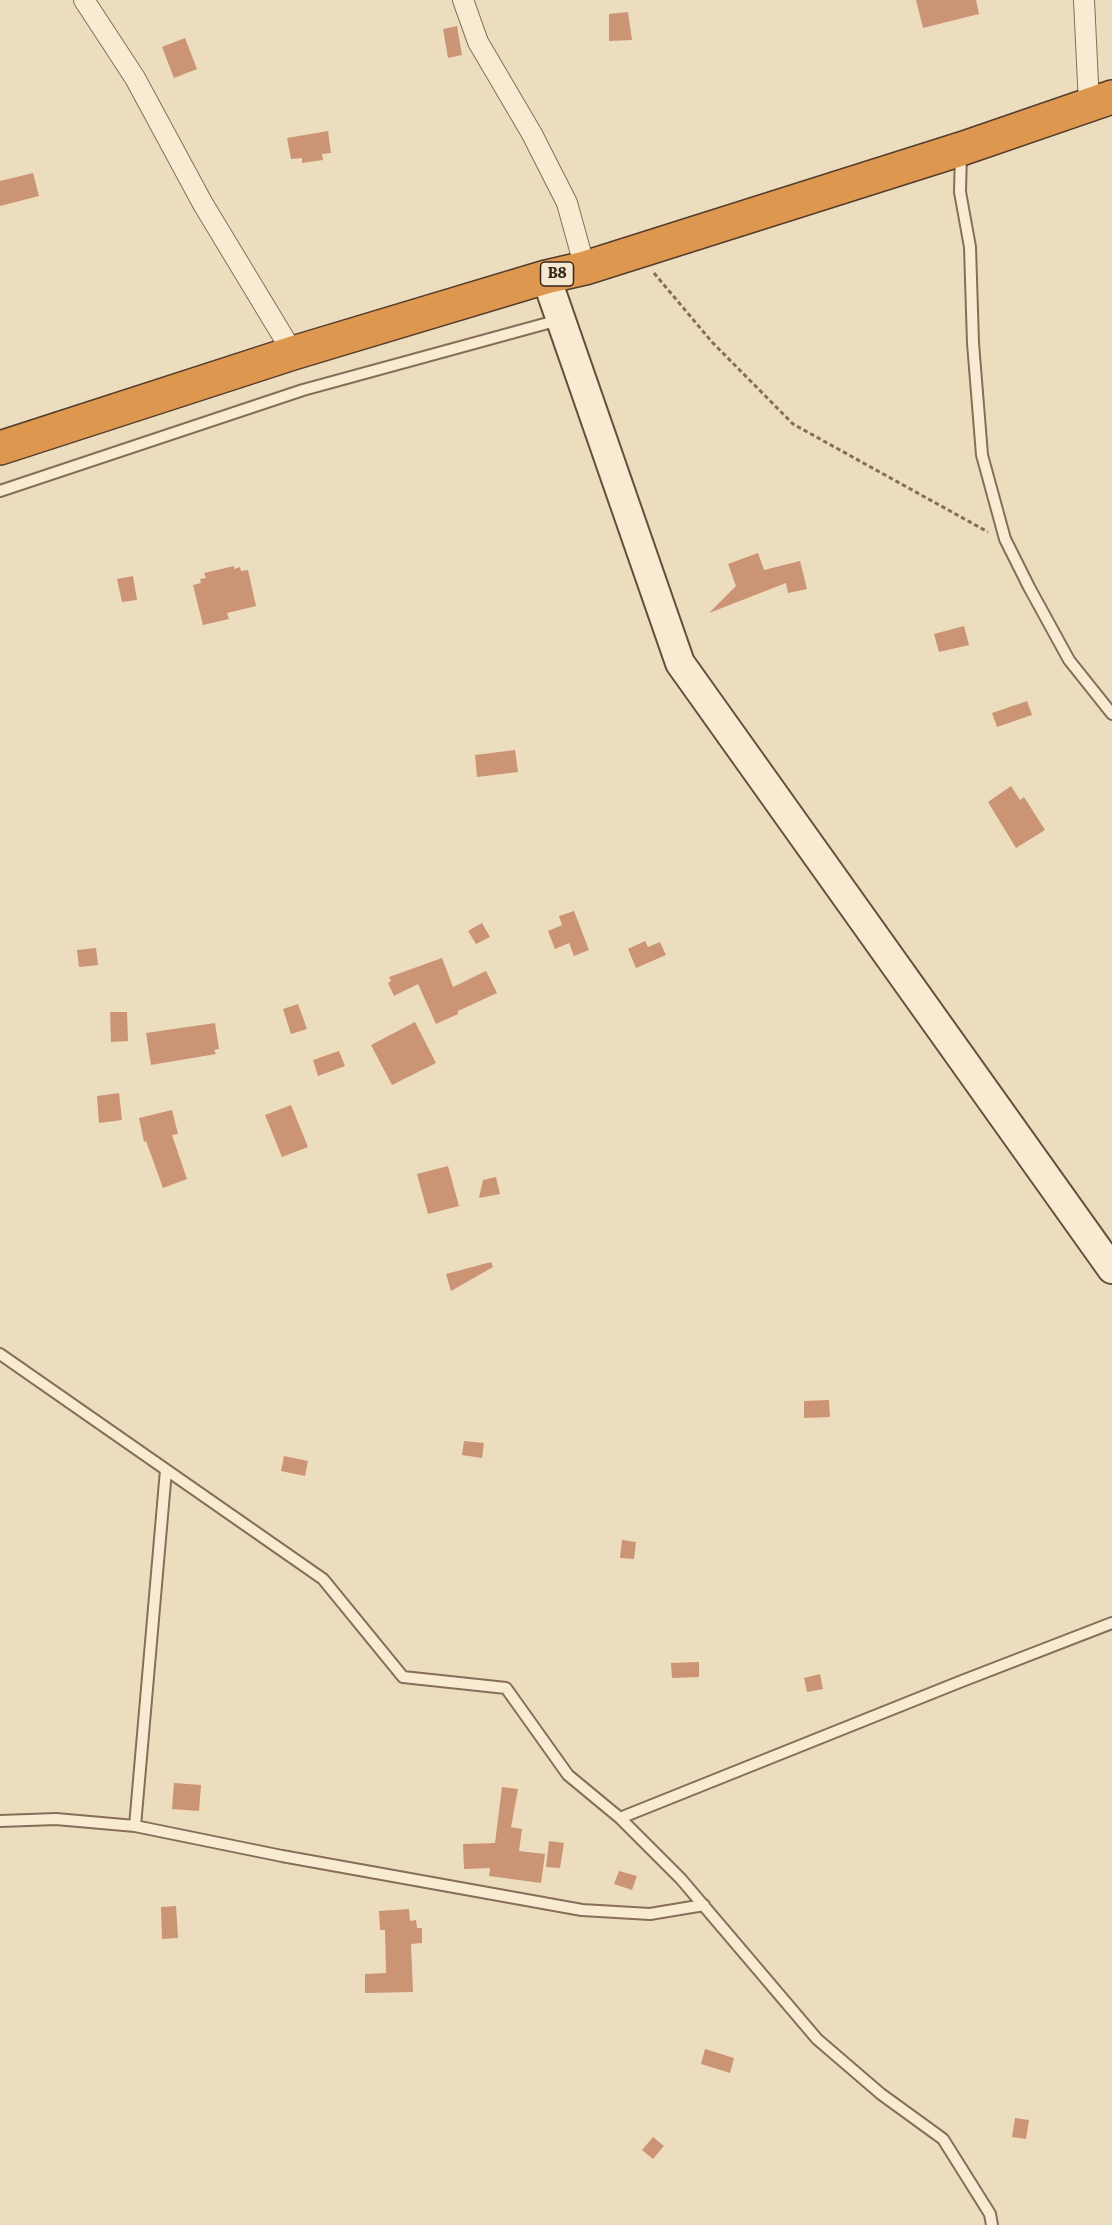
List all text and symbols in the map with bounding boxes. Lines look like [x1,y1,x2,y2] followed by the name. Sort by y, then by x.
[540,262,574,286] road number: B8

